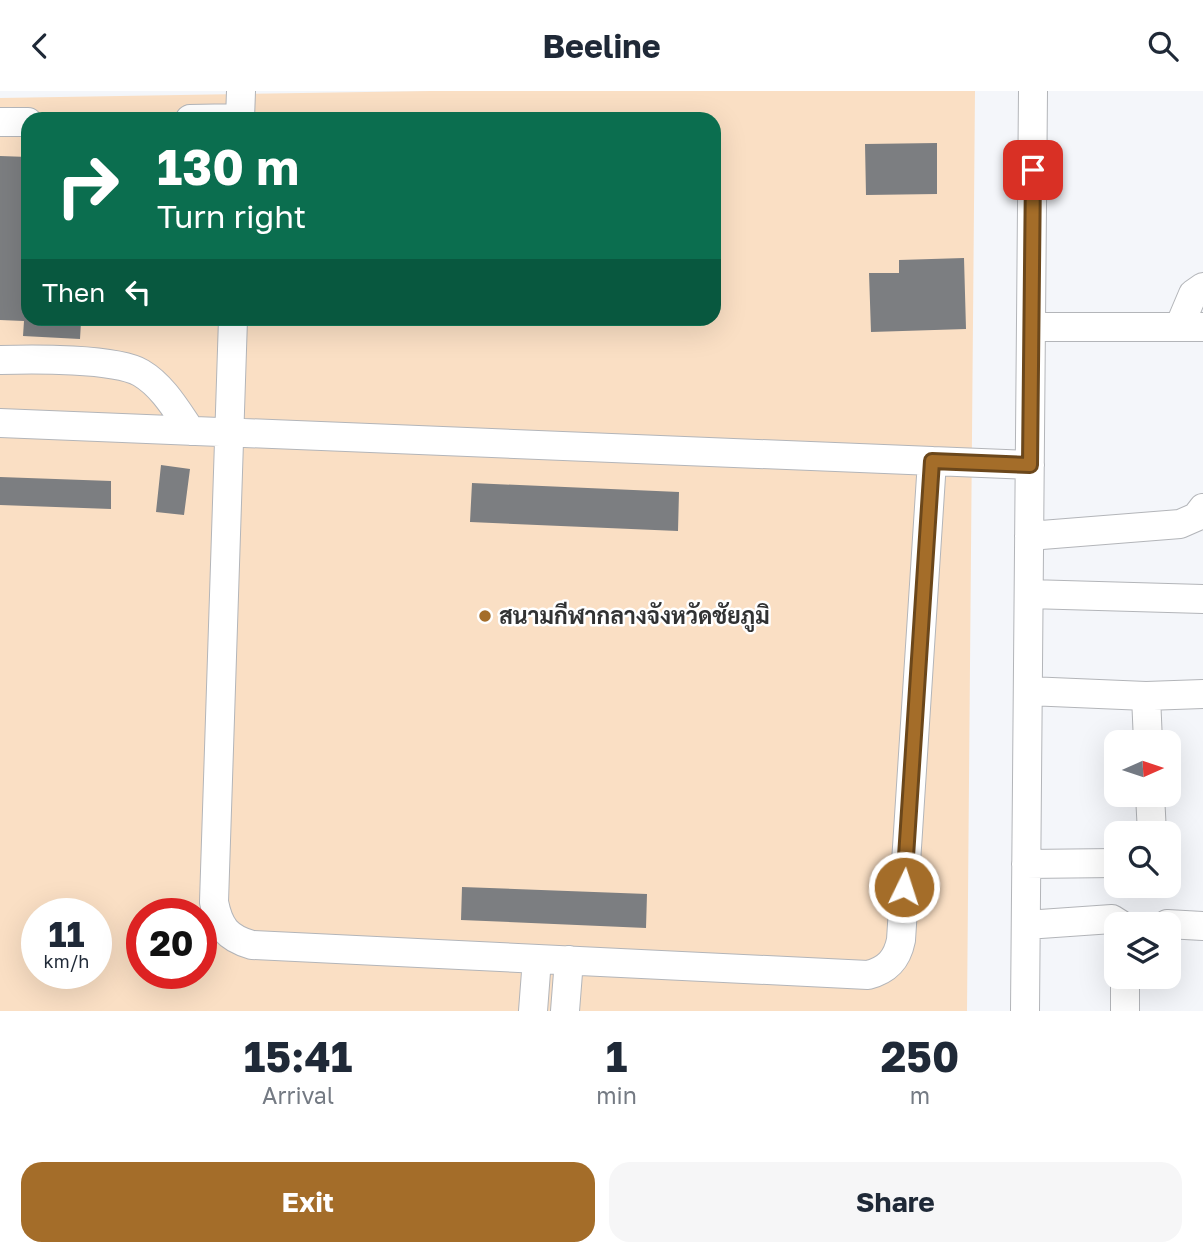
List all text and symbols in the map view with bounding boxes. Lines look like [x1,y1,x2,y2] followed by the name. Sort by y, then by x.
[21,27,59,65] icon: back
[542,27,661,65] text: Beeline
[1144,27,1182,65] icon: search
[157,137,299,196] text: 130 m
[42,140,133,231] icon: right
[1003,140,1063,200] pin
[1014,151,1052,189] icon: arrive
[157,197,306,235] text: Turn right
[119,273,157,311] icon: left
[42,277,105,308] text: Then
[499,601,770,632] place label: สนามกีฬากลางจังหวัดชัยภูมิ
[477,608,493,624] marker: สนามกีฬากลางจังหวัดชัยภูมิ
[1104,730,1181,807] north arrow
[1104,730,1181,989] map controls
[1104,821,1181,898] button: search
[867,850,941,924] position arrow
[126,898,217,989] speed limit sign: 20
[1104,912,1181,989] button: layers
[48,913,85,955] text: 11
[44,950,89,972] text: km/h
[244,1031,352,1081] text: 15:41
[606,1031,627,1081] text: 1
[881,1031,959,1081] text: 250
[262,1081,334,1109] text: Arrival
[596,1081,637,1109] text: min
[910,1081,930,1109] text: m
[21,1162,595,1242] button: Exit
[609,1162,1182,1242] button: Share

